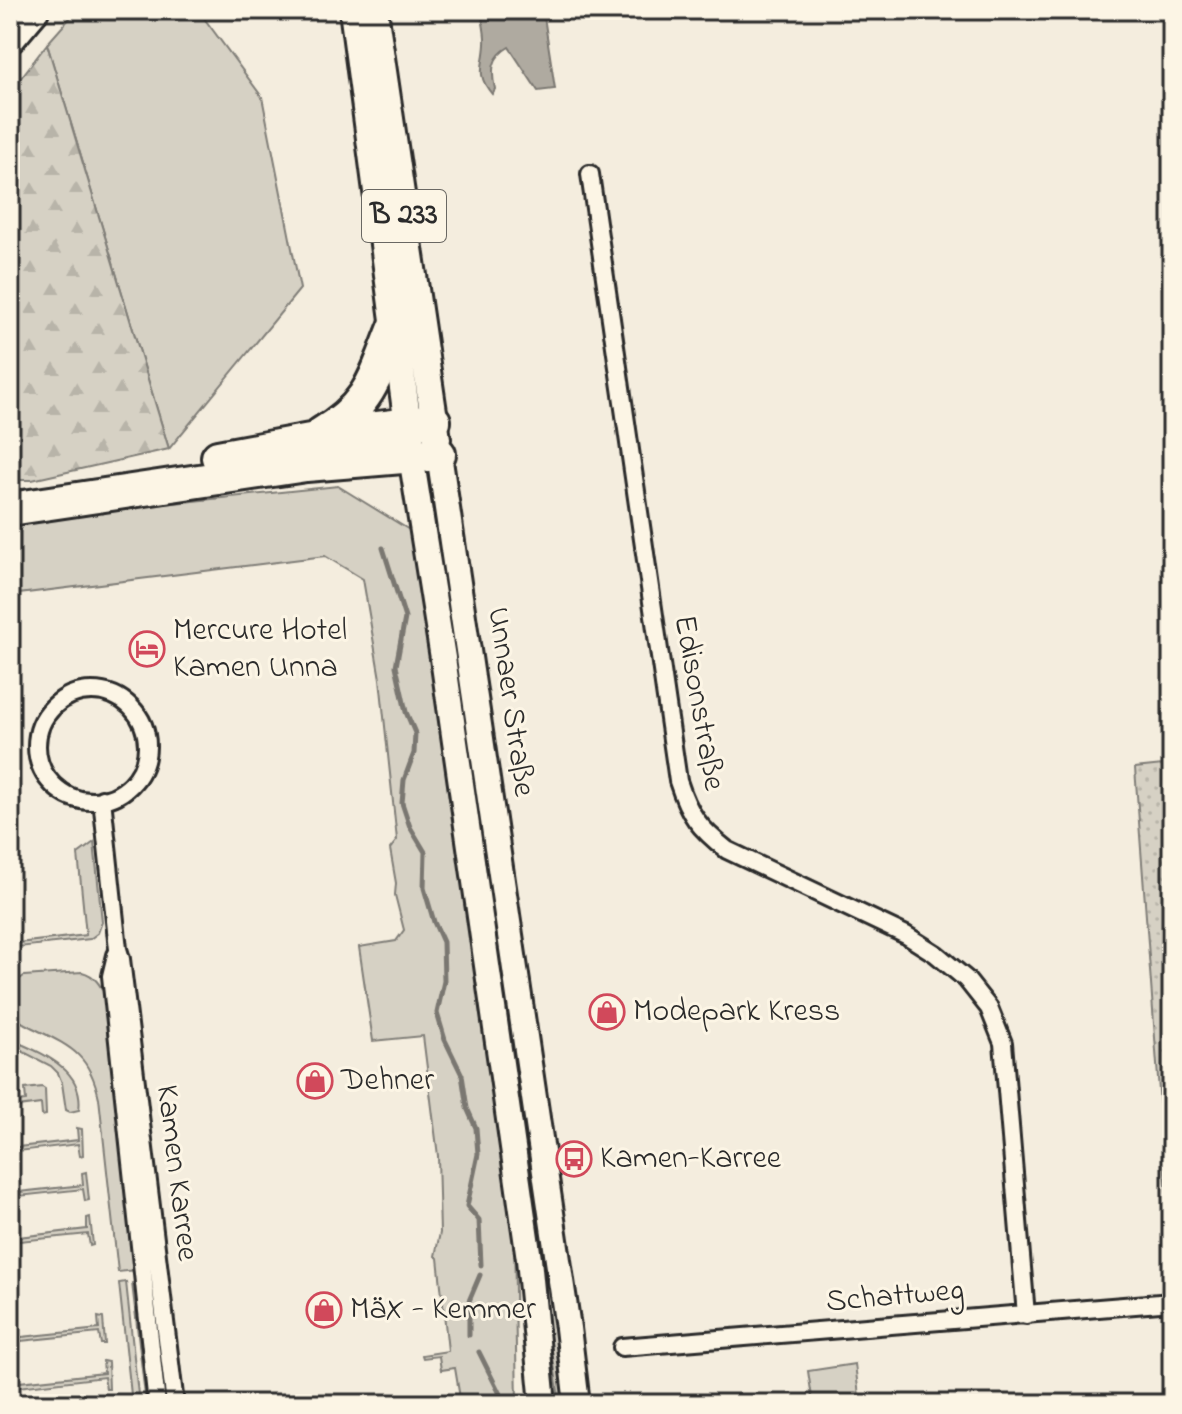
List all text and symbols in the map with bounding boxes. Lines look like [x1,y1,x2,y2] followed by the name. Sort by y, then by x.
[362,190,446,242] road number: B 233
[473,604,547,800] street label: Unnaer Straße
[173,608,347,692] place label: Mercure Hotel Kamen Unna
[659,612,737,795] street label: Edisonstraße
[128,630,166,668] hotel icon: Mercure Hotel Kamen Unna
[633,989,840,1036] place label: Modepark Kress
[588,993,626,1031] shop icon: Modepark Kress
[340,1058,434,1105] place label: Dehner
[296,1062,334,1100] shop icon: Dehner
[142,1082,210,1264] street label: Kamen Karree
[600,1136,782,1183] place label: Kamen-Karree
[555,1140,593,1178] bus stop icon: Kamen-Karree
[824,1268,966,1326] street label: Schattweg
[350,1287,536,1334] place label: MäX - Kemmer
[305,1291,343,1329] shop icon: MäX - Kemmer

